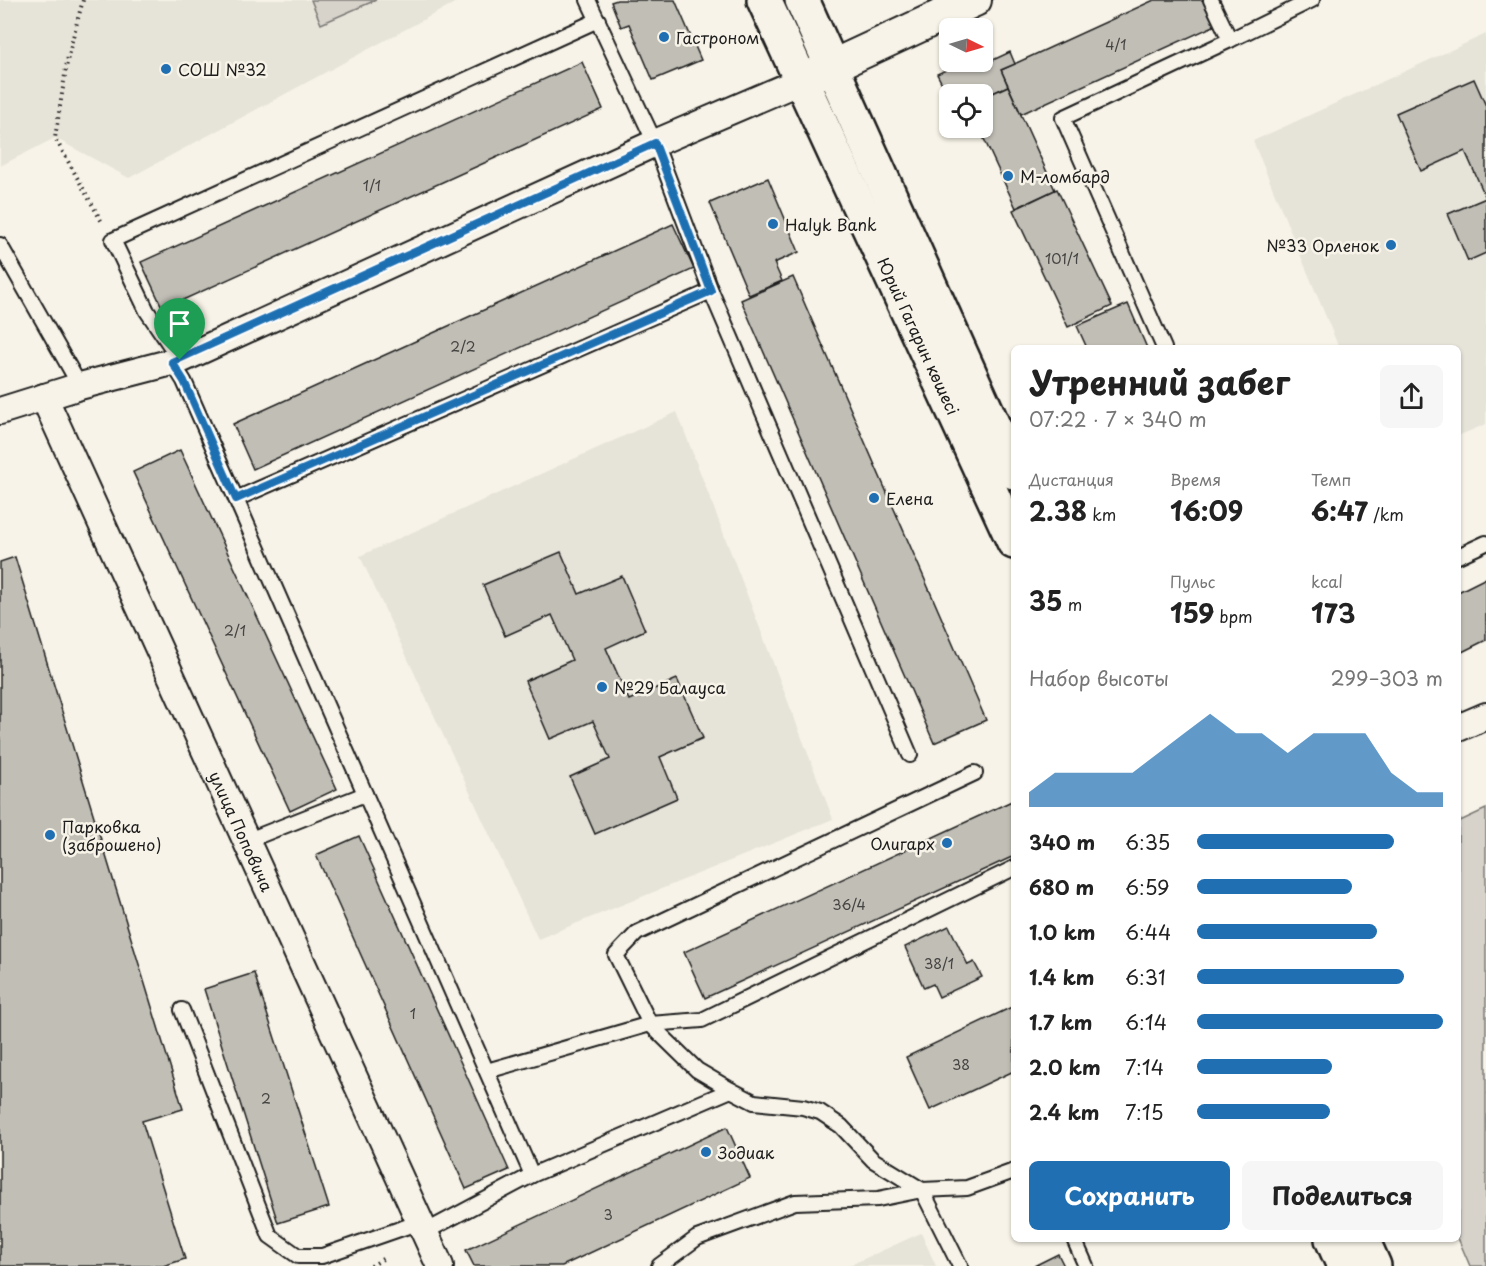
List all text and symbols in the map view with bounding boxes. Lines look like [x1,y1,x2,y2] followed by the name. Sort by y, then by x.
[939,18,993,72] north arrow
[939,18,993,138] map controls
[676,25,759,49] place label: Гастроном
[657,30,671,44] marker: Гастроном
[1105,34,1127,55] house number: 4/1
[178,57,267,81] place label: СОШ №32
[159,62,173,76] marker: СОШ №32
[939,84,993,138] button: locate
[1020,164,1110,188] place label: М-ломбард
[1001,169,1015,183] marker: М-ломбард
[363,175,381,196] house number: 1/1
[785,212,877,236] place label: Halyk Bank
[766,217,780,231] marker: Halyk Bank
[1266,233,1379,257] place label: №33 Орленок
[1384,238,1398,252] marker: №33 Орленок
[1045,248,1079,269] house number: 101/1
[872,253,966,419] street label: Юрий Гагарин көшесі
[154,298,205,360] pin
[163,307,196,340] icon: arrive
[450,336,476,357] house number: 2/2
[1029,356,1290,406] text: Утренний забег
[1380,365,1443,428] button: share
[1029,404,1207,434] text: 07:22 · 7 × 340 m
[1029,467,1114,491] text: Дистанция
[1170,467,1221,491] text: Время
[1311,467,1351,491] text: Темп
[886,486,933,510] place label: Елена
[867,491,881,505] marker: Елена
[1029,491,1087,530] text: 2.38
[1170,491,1243,530] text: 16:09
[1311,491,1368,530] text: 6:47
[1087,502,1116,526] text: km
[1368,502,1404,526] text: /km
[1170,569,1215,593] text: Пульс
[1311,569,1343,593] text: kcal
[1029,581,1063,620] text: 35
[1063,592,1082,616] text: m
[1170,593,1214,632] text: 159
[1311,593,1355,632] text: 173
[1214,604,1253,628] text: bpm
[224,620,246,641] house number: 2/1
[1029,663,1169,693] text: Набор высоты
[1331,663,1443,693] text: 299–303 m
[614,675,725,699] place label: №29 Балауса
[595,680,609,694] marker: №29 Балауса
[204,767,280,895] street label: улица Поповича
[62,814,161,856] place label: Парковка (заброшено)
[1029,827,1095,857] text: 340 m
[1125,827,1170,857] text: 6:35
[43,828,57,842] marker: Парковка (заброшено)
[870,831,935,855] place label: Олигарх
[940,836,954,850] marker: Олигарх
[1029,872,1094,902] text: 680 m
[1125,872,1170,902] text: 6:59
[832,894,866,915] house number: 36/4
[1029,917,1096,947] text: 1.0 km
[1125,917,1171,947] text: 6:44
[924,953,954,974] house number: 38/1
[1029,962,1095,992] text: 1.4 km
[1125,962,1166,992] text: 6:31
[410,1003,416,1024] house number: 1
[1029,1007,1092,1037] text: 1.7 km
[1125,1007,1167,1037] text: 6:14
[1029,1052,1101,1082] text: 2.0 km
[1125,1052,1164,1082] text: 7:14
[952,1054,970,1075] house number: 38
[261,1088,271,1109] house number: 2
[1029,1097,1099,1127] text: 2.4 km
[1125,1097,1164,1127] text: 7:15
[717,1140,775,1164] place label: Зодиак
[699,1145,713,1159] marker: Зодиак
[1029,1161,1230,1230] button: Сохранить
[1242,1161,1443,1230] button: Поделиться
[603,1204,613,1225] house number: 3

